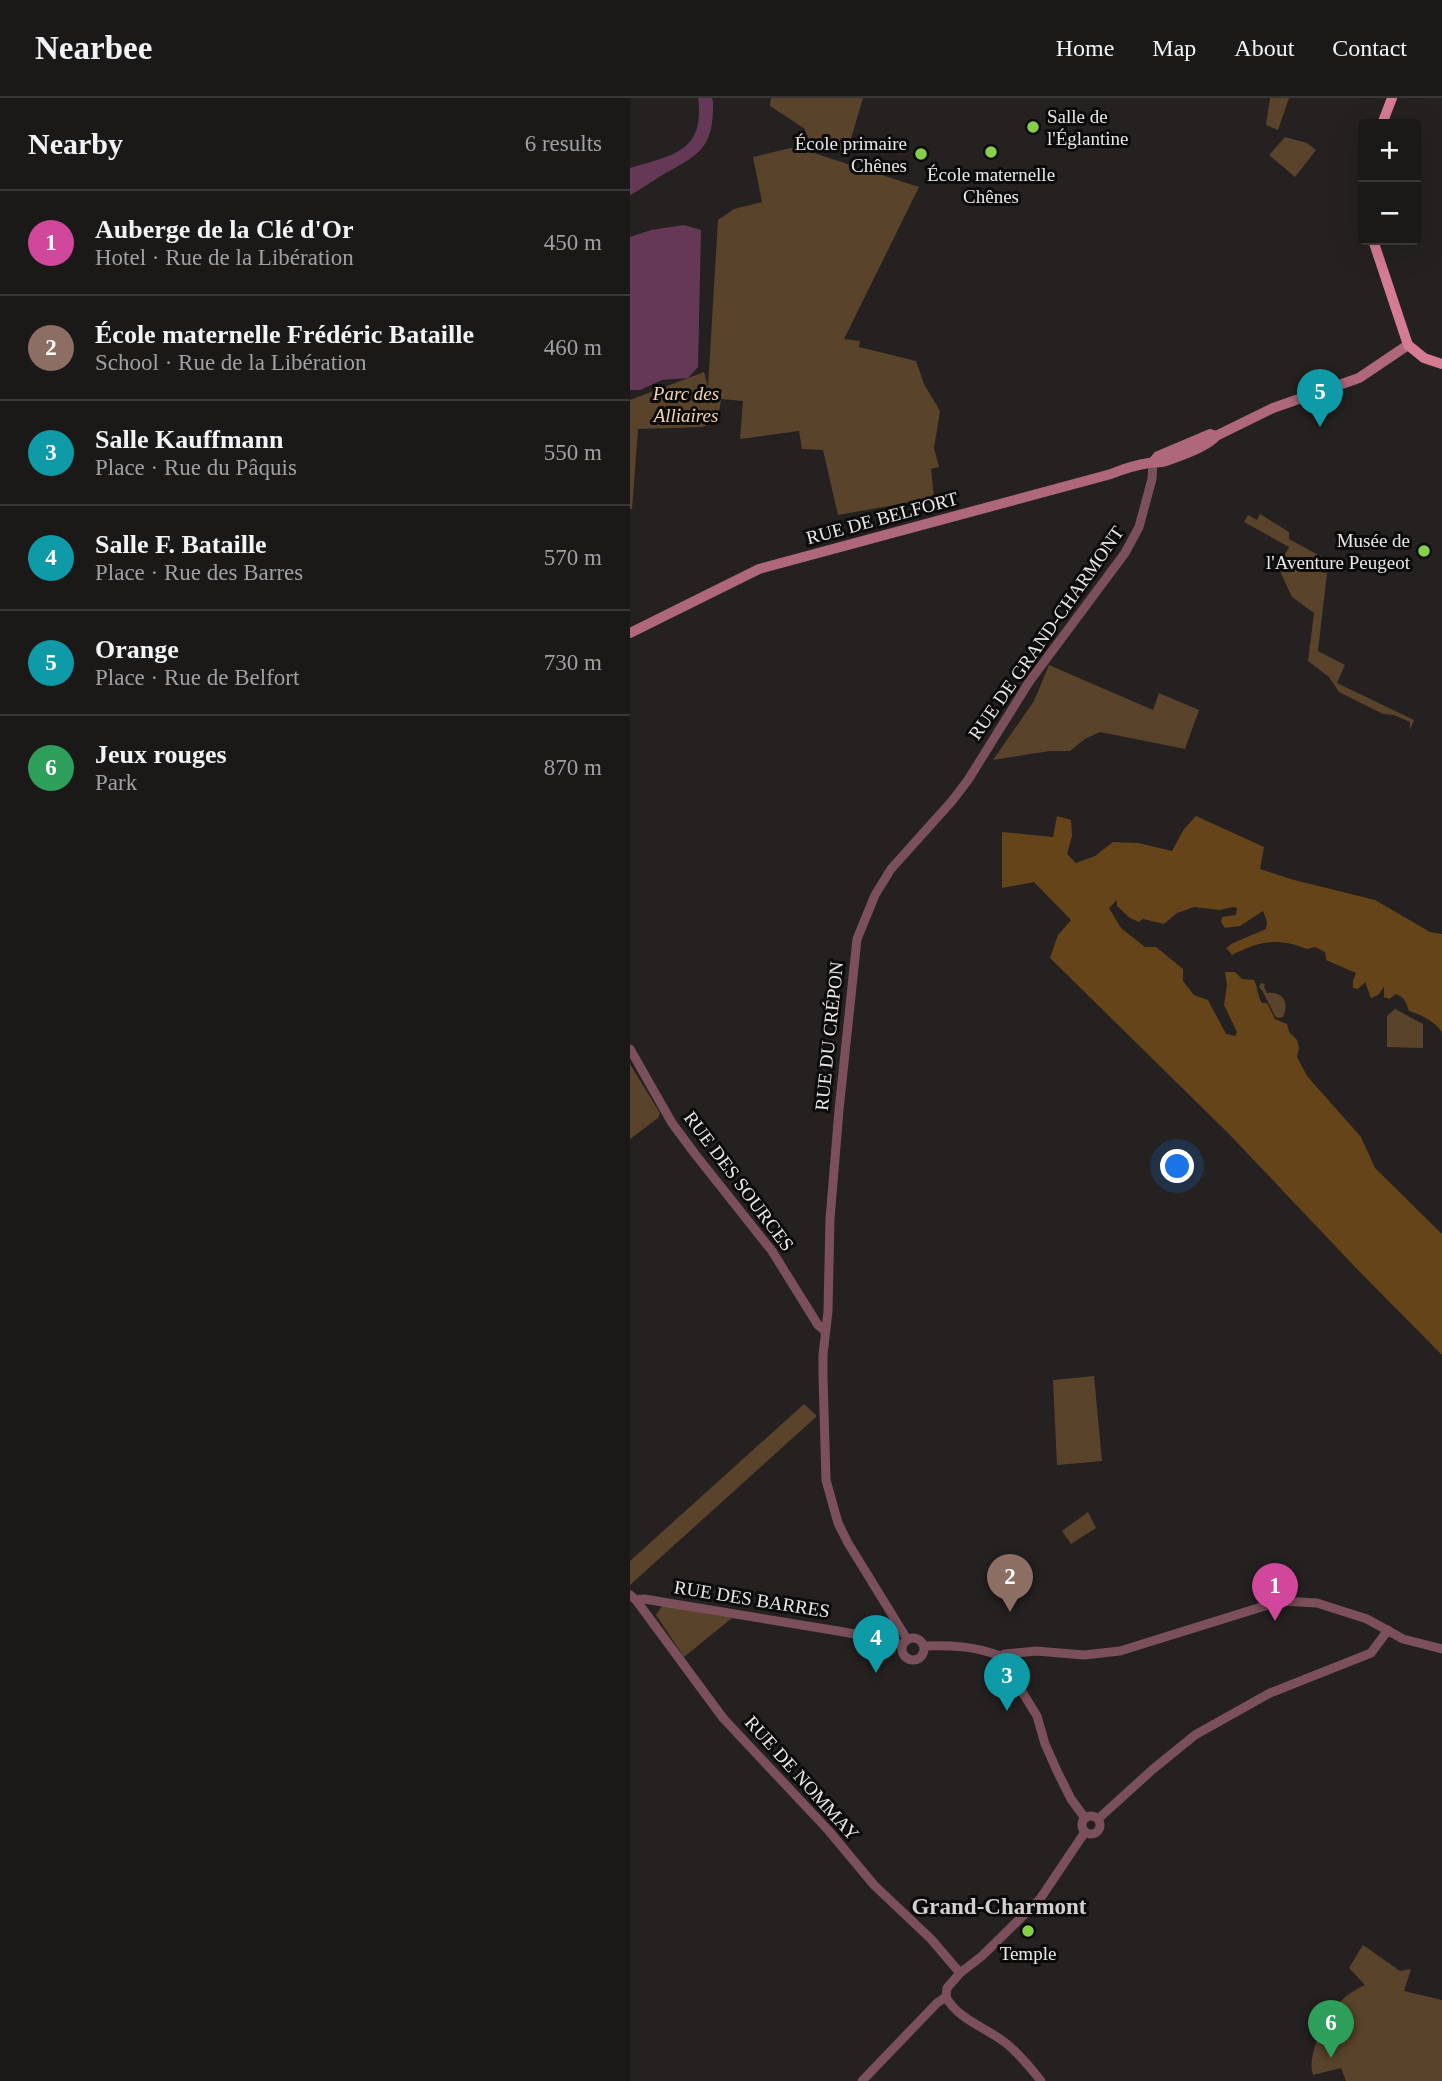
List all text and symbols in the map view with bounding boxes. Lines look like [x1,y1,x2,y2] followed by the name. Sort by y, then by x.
[35,30,152,66] text: Nearbee
[1056,35,1114,61] text: Home
[1152,35,1196,61] text: Map
[1234,35,1294,61] text: About
[1332,35,1407,61] text: Contact
[1047,106,1129,149] place label: Salle de l'Églantine
[1025,119,1041,135] marker: Salle de l'Églantine
[1358,119,1421,245] map controls
[1358,119,1421,182] button: +
[28,127,123,160] text: Nearby
[525,131,602,156] text: 6 results
[795,133,907,176] place label: École primaire Chênes
[983,144,999,160] marker: École maternelle Chênes
[913,146,929,162] marker: École primaire Chênes
[927,164,1055,207] place label: École maternelle Chênes
[1358,182,1421,245] button: −
[95,215,354,244] text: Auberge de la Clé d'Or
[45,230,57,255] text: 1
[544,230,602,255] text: 450 m
[95,245,354,270] text: Hotel · Rue de la Libération
[95,320,474,349] text: École maternelle Frédéric Bataille
[45,335,57,360] text: 2
[544,335,602,360] text: 460 m
[95,350,366,375] text: School · Rue de la Libération
[1297,369,1343,427] pin: 5
[652,383,719,426] park label: Parc des Alliaires
[95,425,284,454] text: Salle Kauffmann
[45,440,57,465] text: 3
[544,440,602,465] text: 550 m
[95,455,297,480] text: Place · Rue du Pâquis
[804,488,961,548] street label: RUE DE BELFORT
[964,522,1128,744] street label: RUE DE GRAND-CHARMONT
[95,530,267,559] text: Salle F. Bataille
[1266,530,1411,573] place label: Musée de l'Aventure Peugeot
[1416,543,1432,559] marker: Musée de l'Aventure Peugeot
[45,545,57,570] text: 4
[544,545,602,570] text: 570 m
[95,560,303,585] text: Place · Rue des Barres
[95,635,179,664] text: Orange
[45,650,57,675] text: 5
[544,650,602,675] text: 730 m
[95,665,299,690] text: Place · Rue de Belfort
[95,740,227,769] text: Jeux rouges
[45,755,57,780] text: 6
[544,755,602,780] text: 870 m
[95,770,137,795] text: Park
[811,960,847,1112] street label: RUE DU CRÉPON
[680,1107,798,1255] street label: RUE DES SOURCES
[1160,1149,1194,1183] your location
[987,1554,1033,1612] pin: 2
[1252,1563,1298,1621] pin: 1
[673,1576,831,1622] street label: RUE DES BARRES
[853,1615,899,1673] pin: 4
[984,1653,1030,1711] pin: 3
[741,1712,863,1845] street label: RUE DE NOMMAY
[911,1894,1087,1919] district label: Grand-Charmont
[1020,1923,1036,1939] marker: Temple
[1000,1943,1056,1964] place label: Temple
[1308,2000,1354,2058] pin: 6

